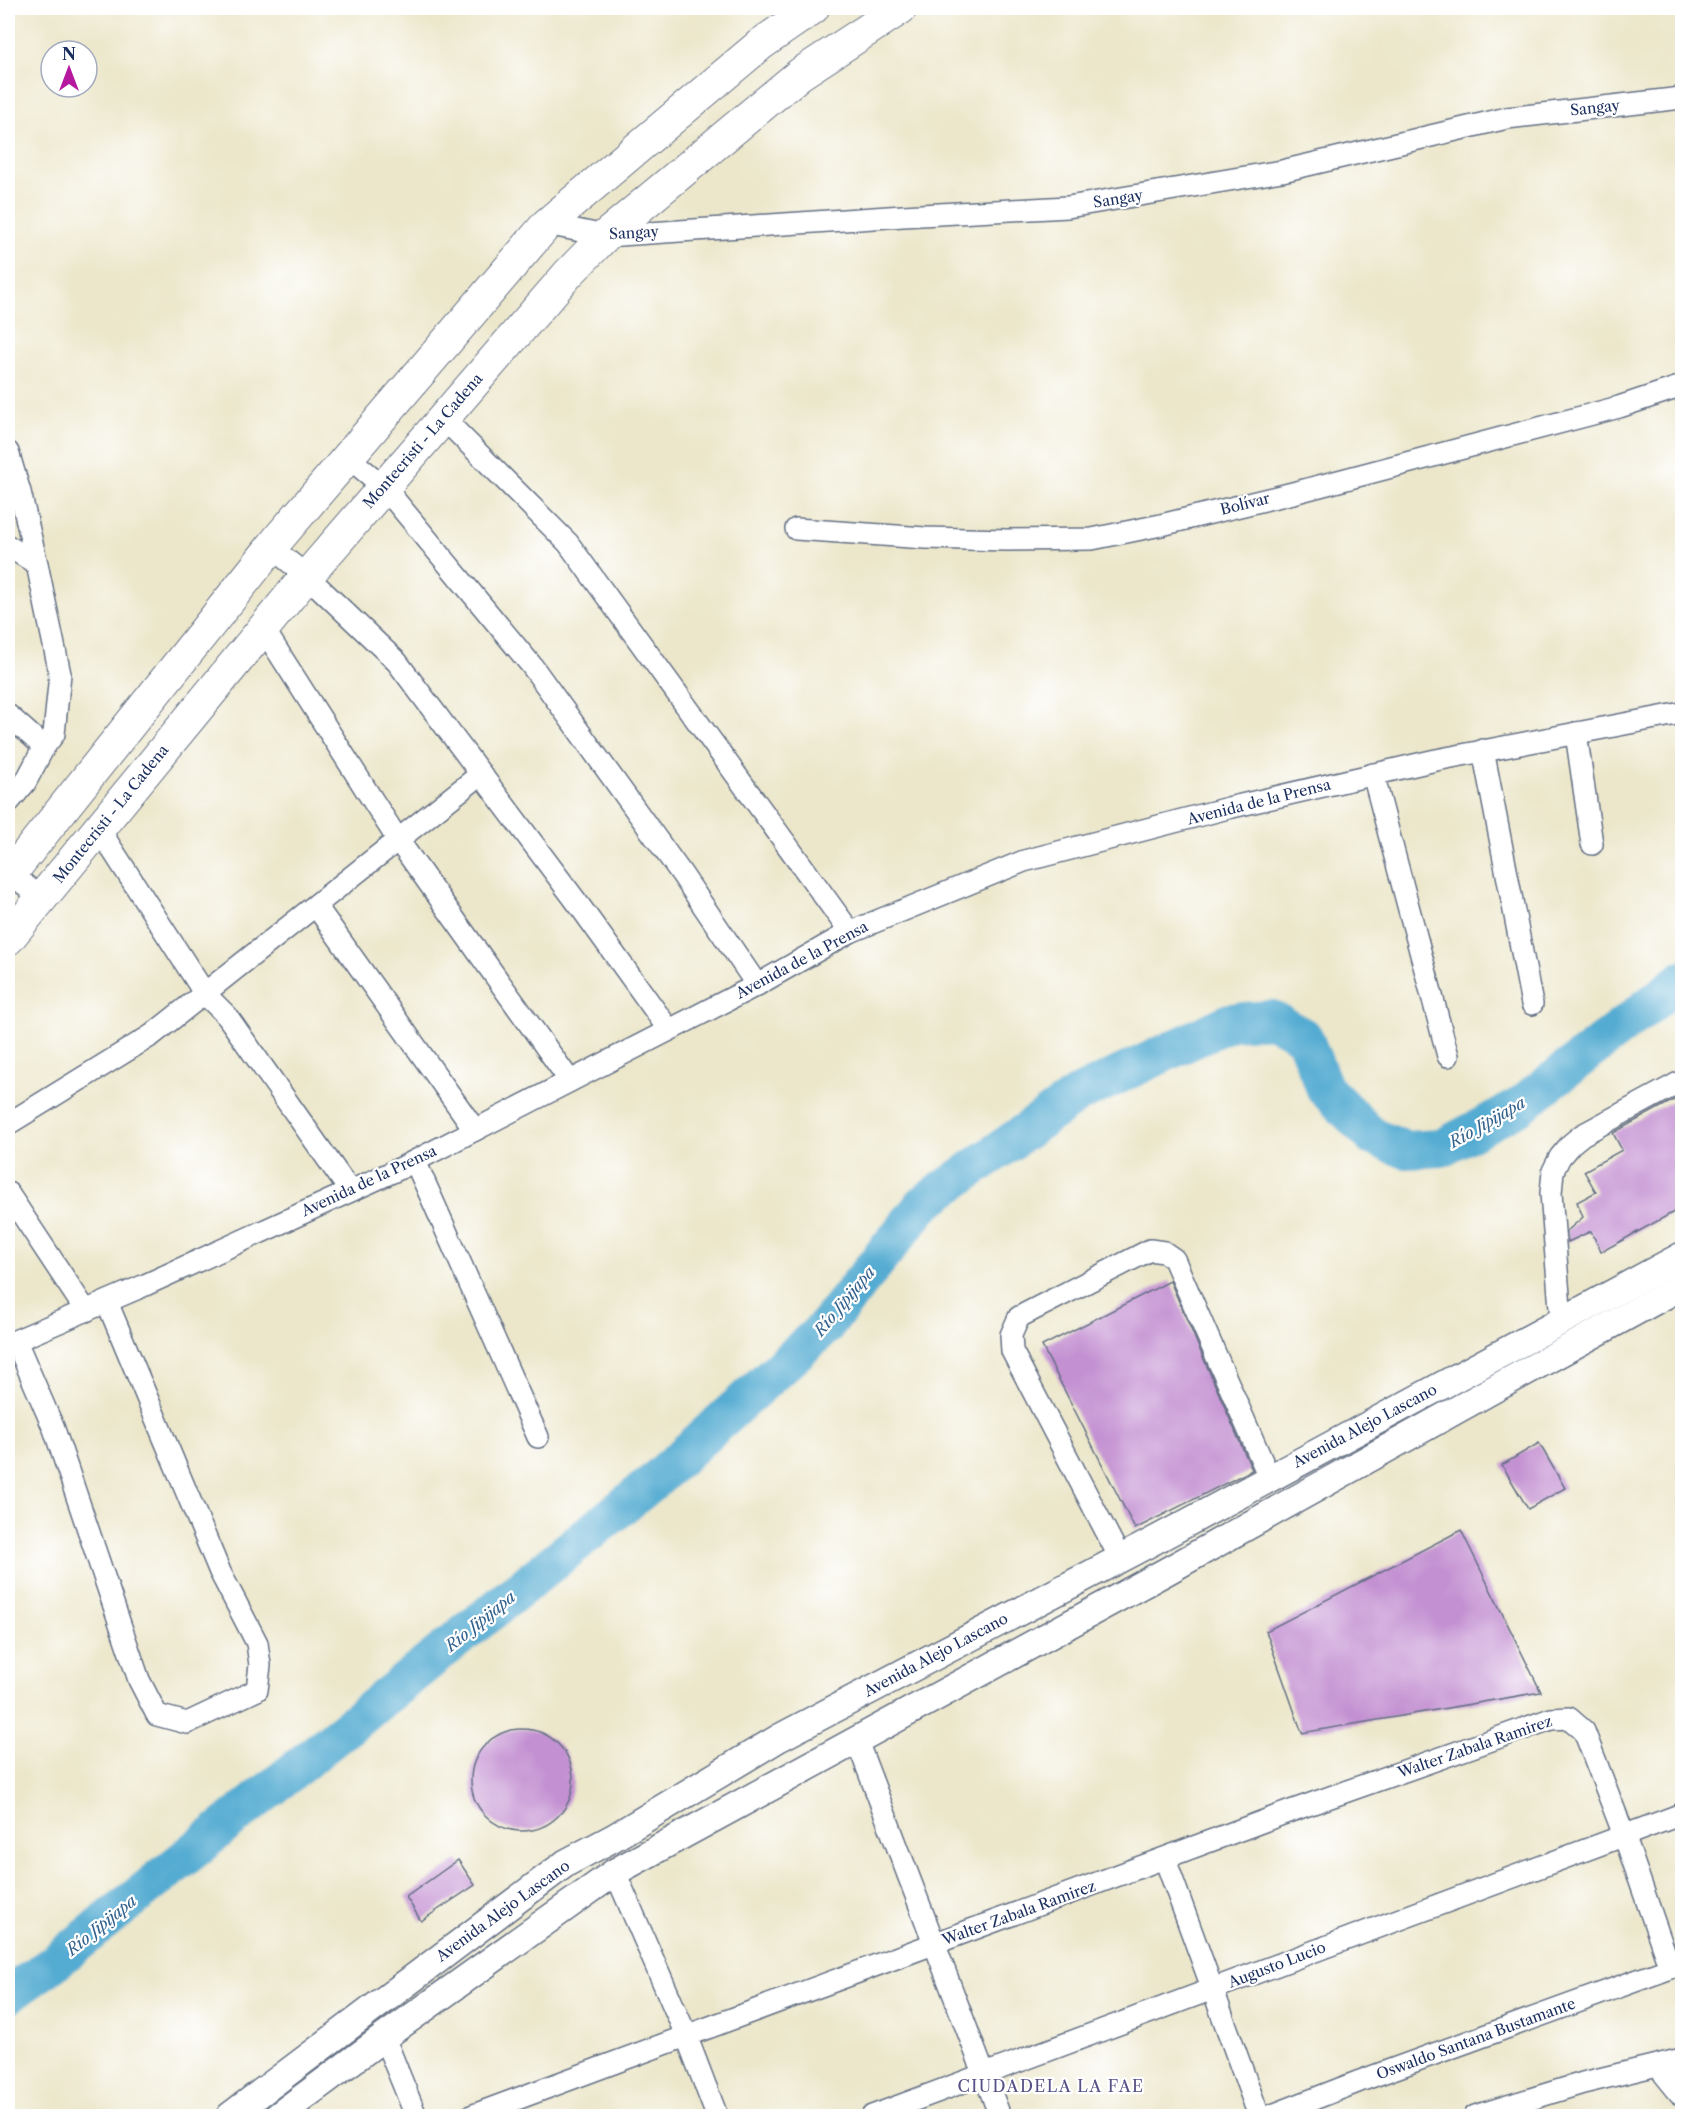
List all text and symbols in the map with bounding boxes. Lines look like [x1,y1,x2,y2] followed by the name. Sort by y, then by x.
[39,39,99,99] north arrow
[62,44,76,64] text: N
[1569,95,1621,120] street label: Sangay
[1092,185,1145,212] street label: Sangay
[609,222,660,243] street label: Sangay
[359,369,487,512] street label: Montecristi - La Cadena
[1218,488,1272,519] street label: Bolívar
[49,740,172,887] street label: Montecristi - La Cadena
[1184,774,1333,829] street label: Avenida de la Prensa
[731,917,871,1003] street label: Avenida de la Prensa
[1444,1092,1529,1153] water label: Río Jipijapa
[297,1141,440,1221] street label: Avenida de la Prensa
[808,1262,879,1341] water label: Río Jipijapa
[1289,1379,1440,1472] street label: Avenida Alejo Lascano
[439,1586,520,1657] water label: Río Jipijapa
[860,1608,1011,1701] street label: Avenida Alejo Lascano
[1394,1711,1555,1782] street label: Walter Zabala Ramirez
[431,1856,573,1966] street label: Avenida Alejo Lascano
[939,1876,1098,1950] street label: Walter Zabala Ramirez
[60,1890,141,1961] water label: Río Jipijapa
[1224,1937,1328,1992] street label: Augusto Lucio
[1374,1994,1578,2083] street label: Oswaldo Santana Bustamante
[957,2076,1145,2096] district label: CIUDADELA LA FAE

